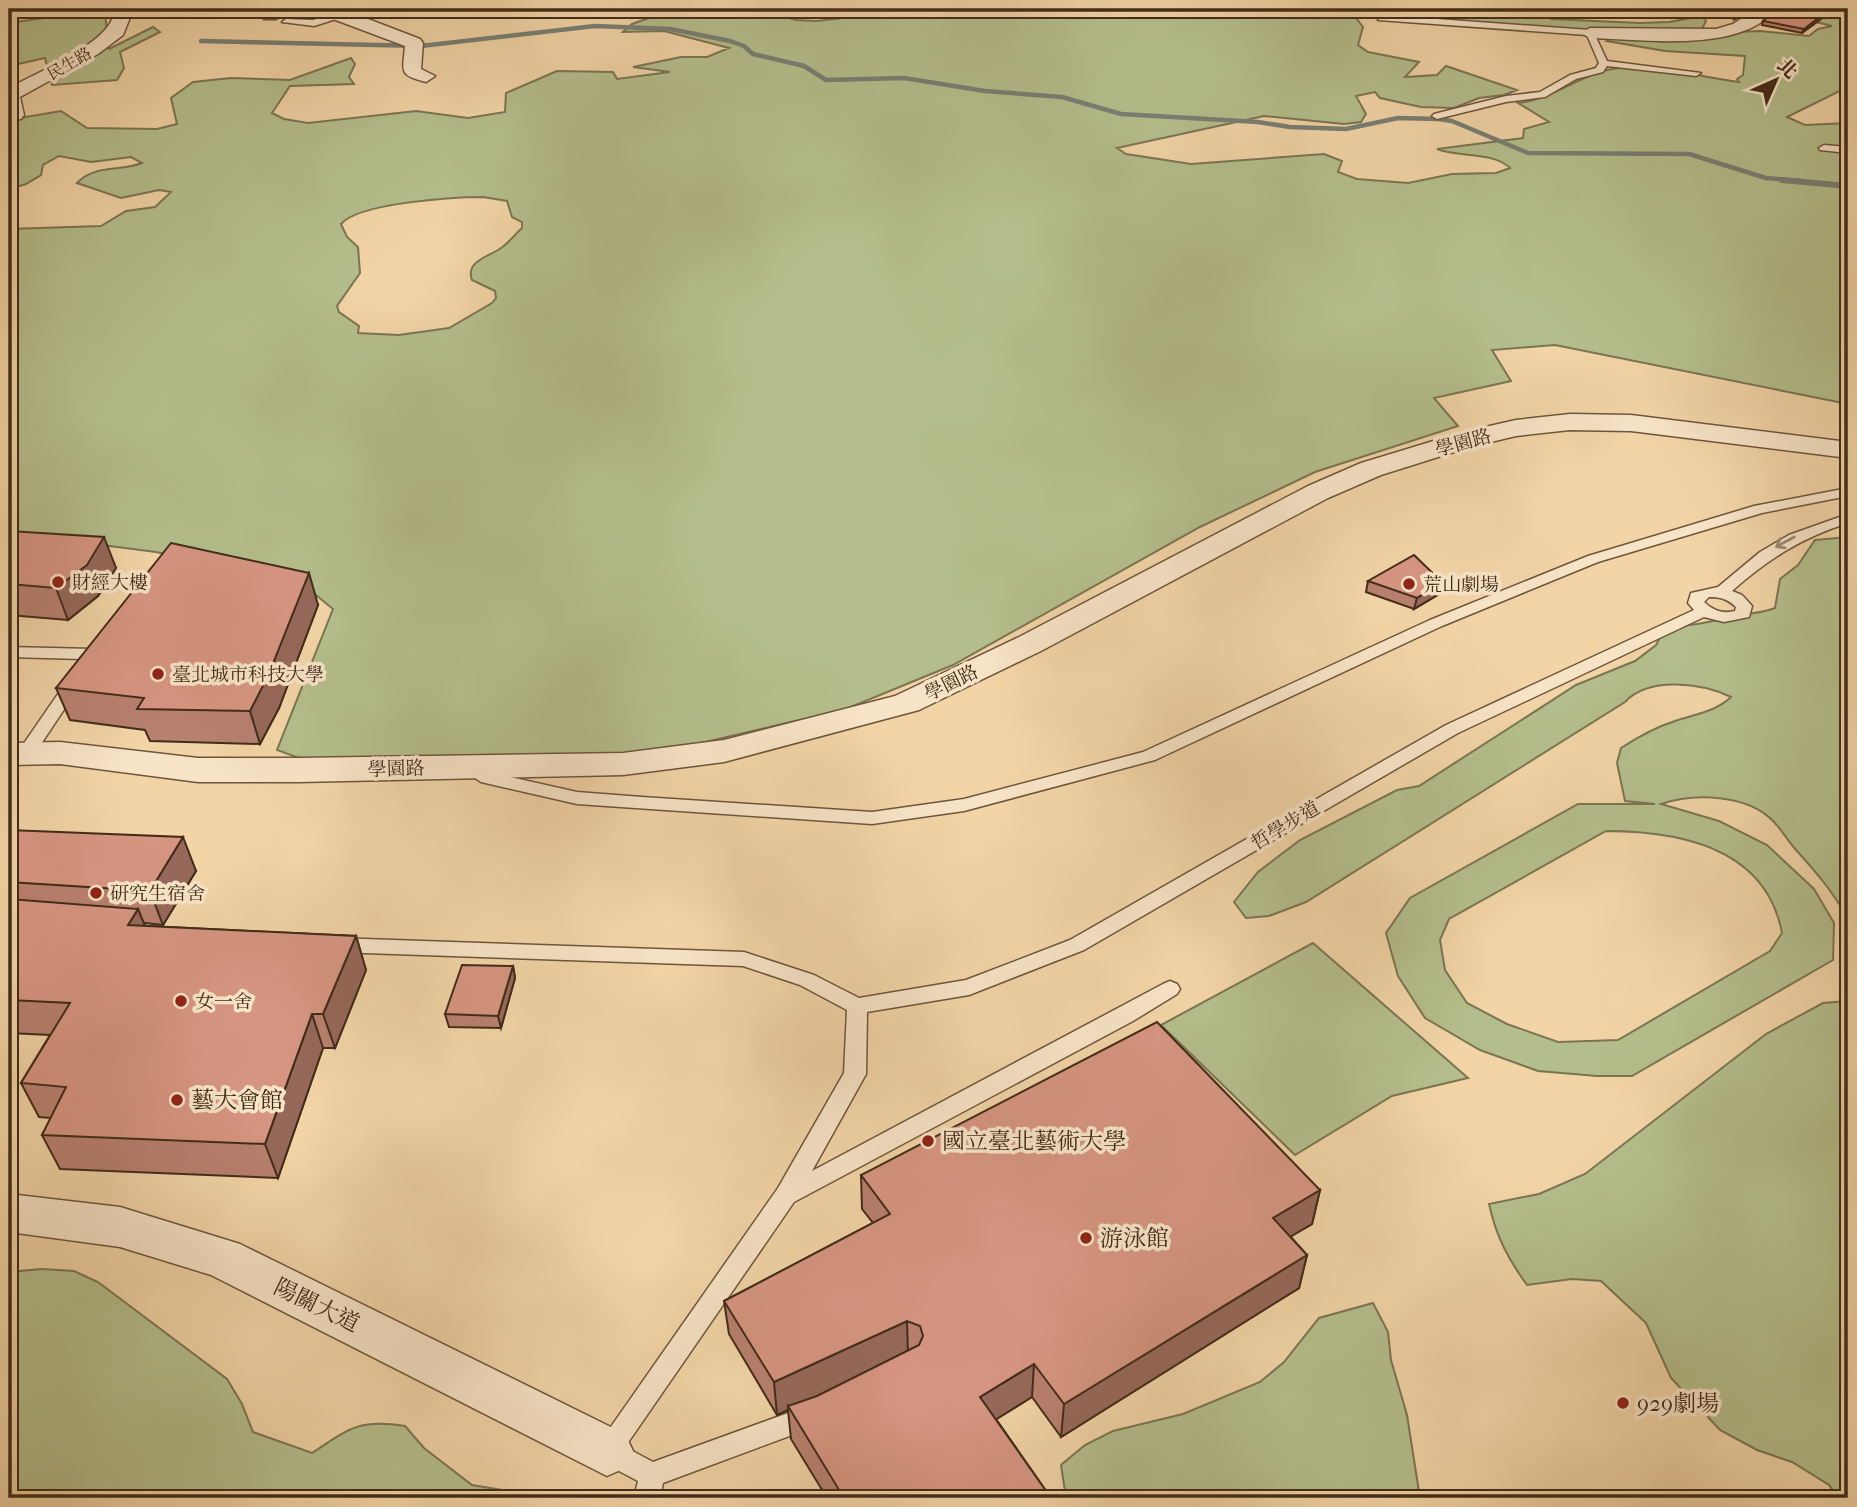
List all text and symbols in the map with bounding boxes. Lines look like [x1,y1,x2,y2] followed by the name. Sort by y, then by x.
[44,43,95,84] street label: 民生路
[1742,46,1812,116] north arrow
[1773,54,1802,83] text: 北
[1433,425,1494,461] street label: 學園路
[1775,535,1795,549] one-way arrow
[72,572,148,594] place label: 財經大樓
[50,574,66,590] marker: 財經大樓
[1423,574,1499,596] place label: 荒山劇場
[1401,576,1417,592] marker: 荒山劇場
[921,661,982,705] street label: 學園路
[172,664,324,686] place label: 臺北城市科技大學
[150,666,166,682] marker: 臺北城市科技大學
[367,757,425,781] street label: 學園路
[1247,797,1324,855] street label: 哲學步道
[110,883,205,905] place label: 研究生宿舍
[88,885,104,901] marker: 研究生宿舍
[195,991,252,1013] place label: 女一舍
[173,993,189,1009] marker: 女一舍
[191,1087,283,1114] place label: 藝大會館
[169,1092,185,1108] marker: 藝大會館
[942,1128,1126,1155] place label: 國立臺北藝術大學
[920,1133,936,1149] marker: 國立臺北藝術大學
[1100,1225,1169,1252] place label: 游泳館
[1078,1230,1094,1246] marker: 游泳館
[270,1273,364,1338] street label: 陽關大道
[1637,1390,1719,1417] place label: 929劇場
[1615,1395,1631,1411] marker: 929劇場

